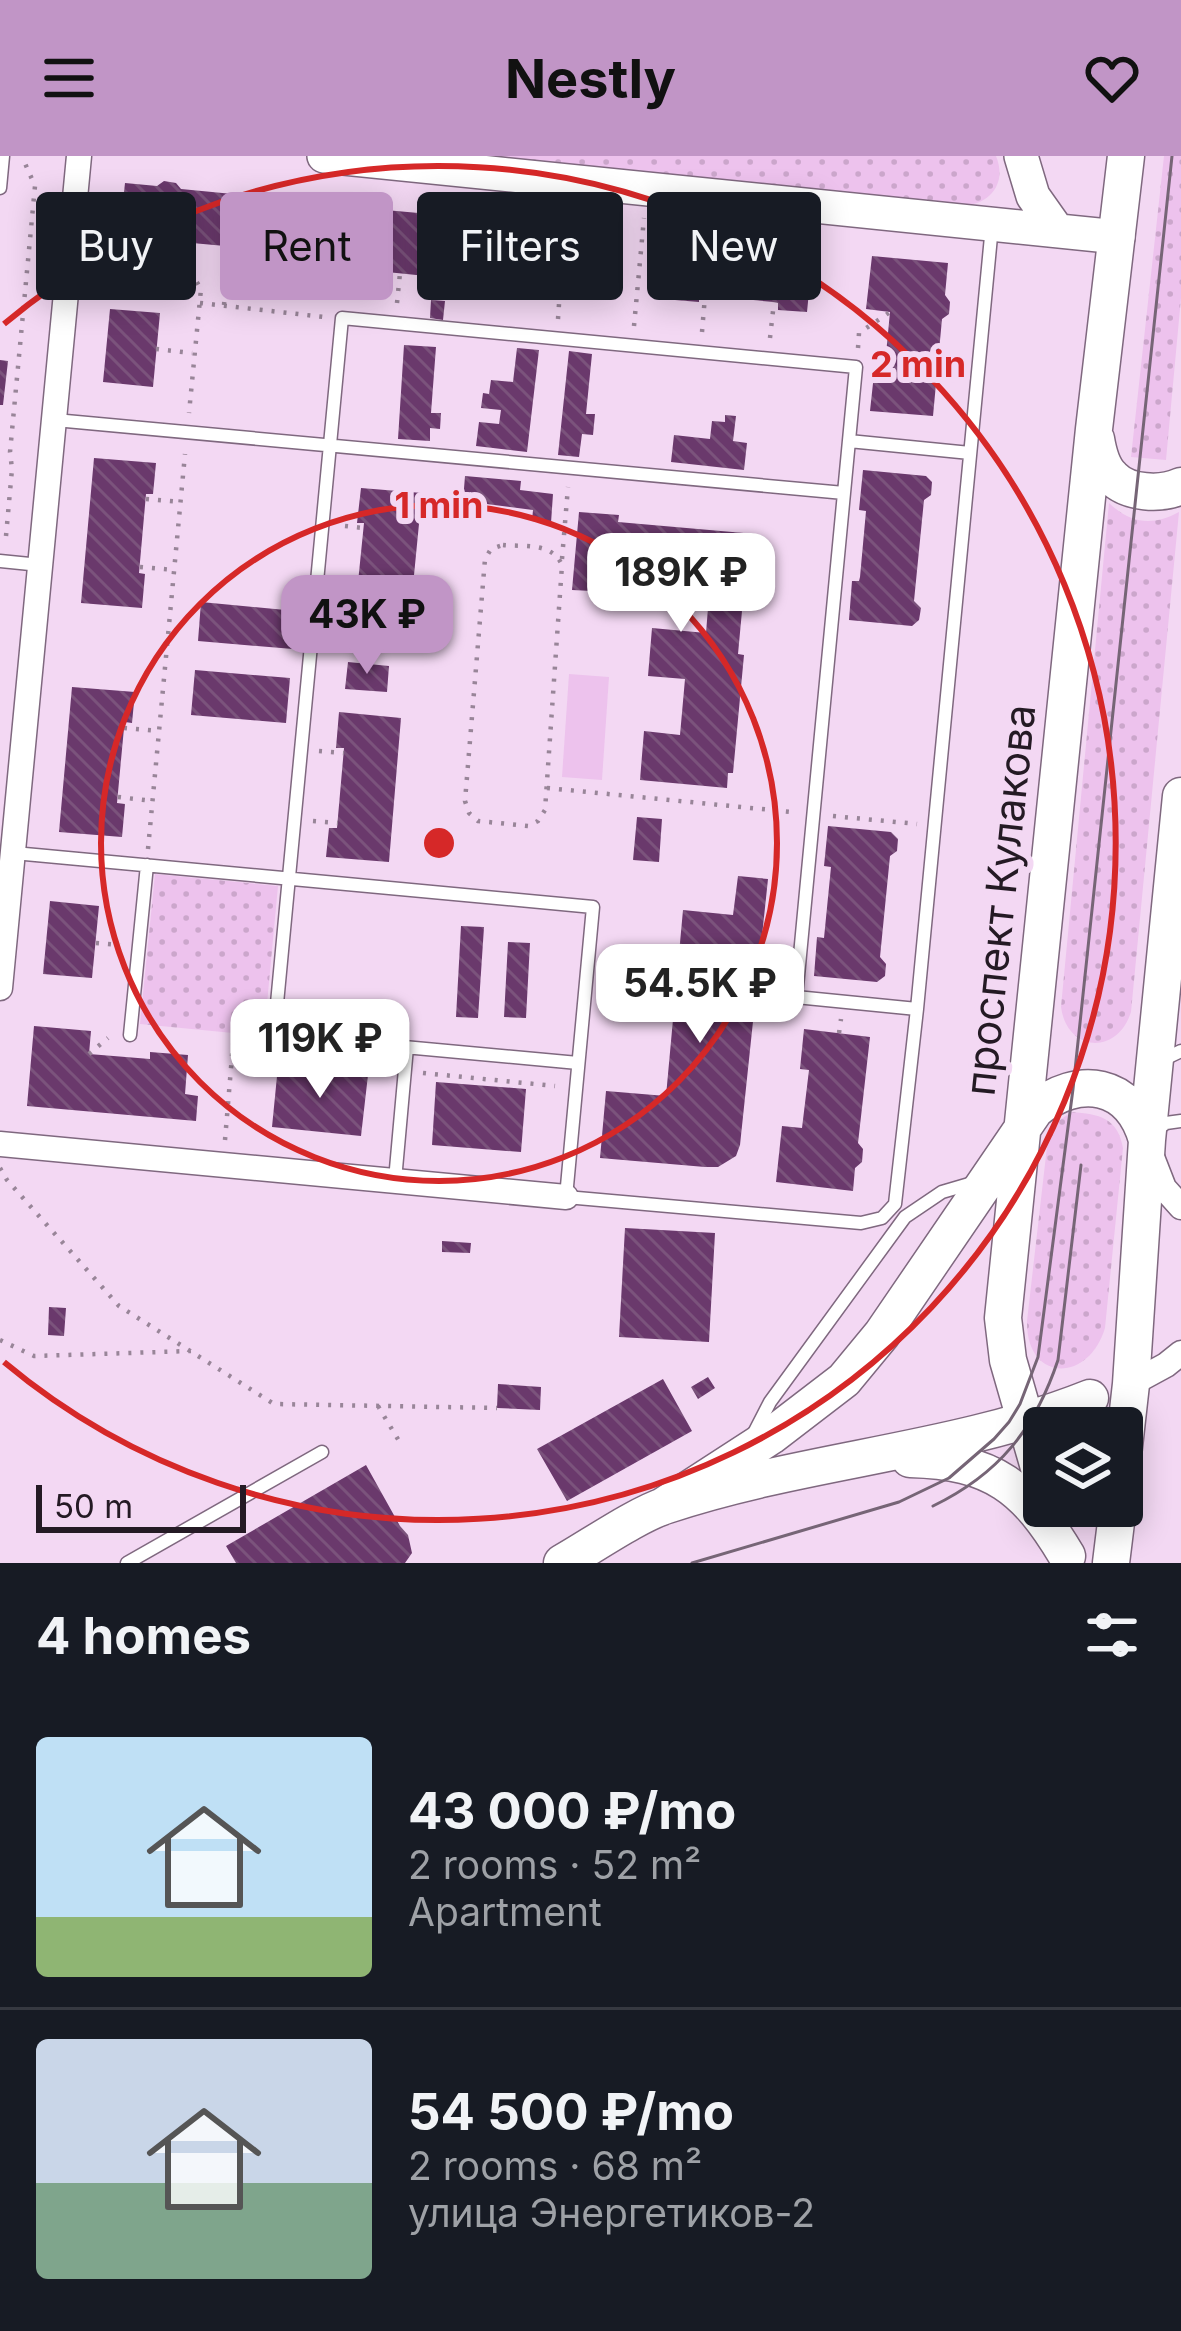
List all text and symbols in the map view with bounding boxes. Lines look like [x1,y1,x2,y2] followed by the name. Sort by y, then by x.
[36,45,102,111] icon: menu
[1079,45,1145,111] icon: heart
[505,46,676,111] text: Nestly
[36,192,196,300] chip: Buy
[220,192,393,300] chip: Rent
[417,192,623,300] chip: Filters
[647,192,821,300] chip: New
[870,342,966,386] text: 2 min
[394,483,484,527] text: 1 min
[583,533,779,635] pin: 189K ₽
[614,548,748,595] text: 189K ₽
[283,575,451,677] pin: 43K ₽
[308,590,426,637] text: 43K ₽
[954,702,1045,1098] street label: проспект Кулакова
[418,822,460,864] centre of rings
[589,944,811,1046] pin: 54.5K ₽
[623,959,777,1006] text: 54.5K ₽
[222,999,418,1101] pin: 119K ₽
[257,1014,383,1061] text: 119K ₽
[1023,1407,1143,1527] map controls
[1023,1407,1143,1527] button: layers
[36,1479,246,1532] scale bar
[54,1486,133,1526] text: 50 m
[1079,1602,1145,1668] icon: filters
[36,1605,251,1666] text: 4 homes
[408,1780,736,1841] text: 43 000 ₽/mo
[132,1785,276,1929] icon: home
[408,1841,701,1888] text: 2 rooms · 52 m²
[408,1888,602,1935] text: Apartment
[408,2081,734,2142] text: 54 500 ₽/mo
[132,2087,276,2231] icon: home
[408,2142,702,2189] text: 2 rooms · 68 m²
[408,2189,815,2236] text: улица Энергетиков-2

